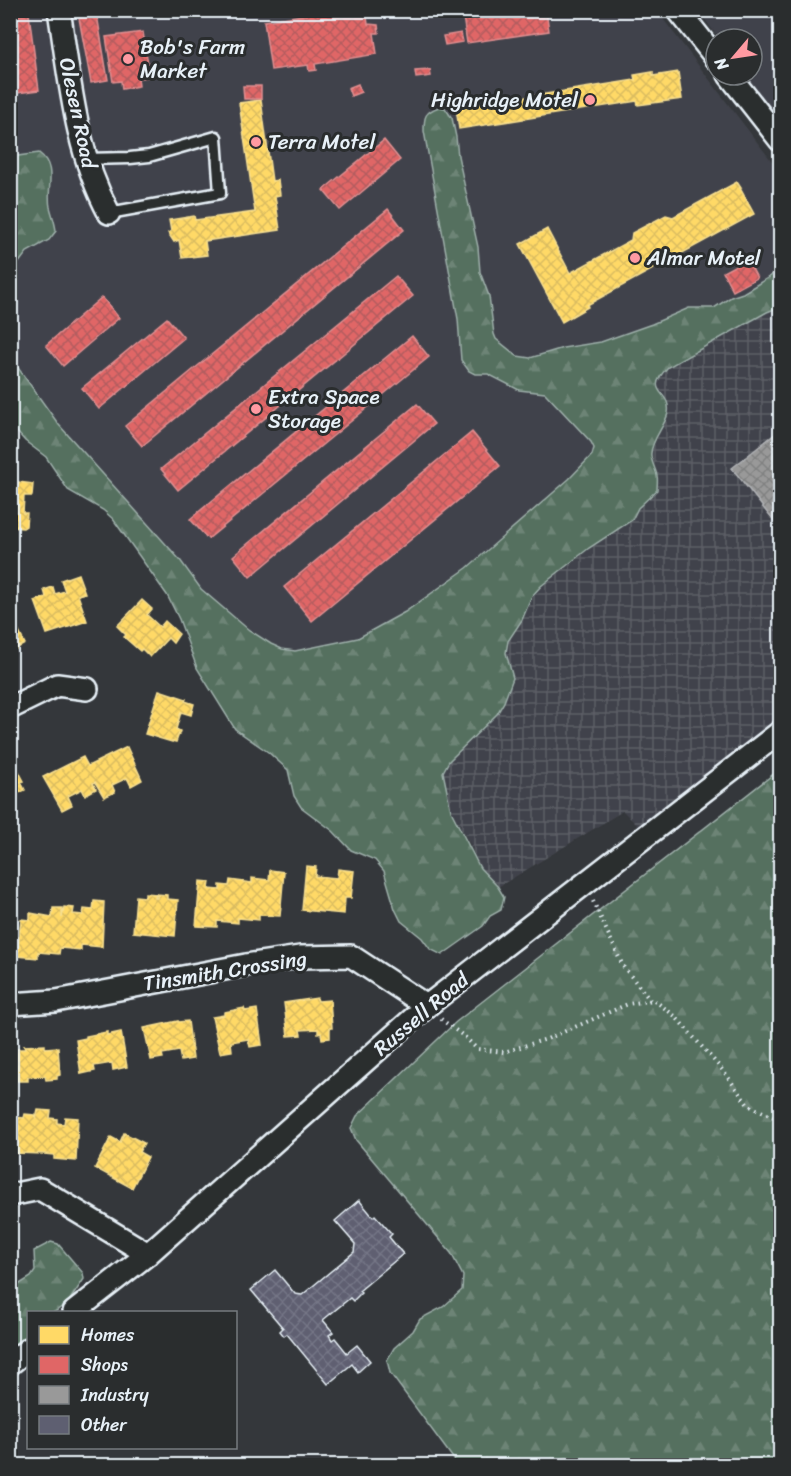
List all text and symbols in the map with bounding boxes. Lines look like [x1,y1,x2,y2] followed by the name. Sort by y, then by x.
[704,27,764,87] north arrow
[140,28,245,90] place label: Bob's Farm Market
[706,51,737,77] text: N
[121,52,135,66] marker: Bob's Farm Market
[48,54,109,174] street label: Olesen Road
[431,81,579,119] place label: Highridge Motel
[583,93,597,107] marker: Highridge Motel
[268,123,376,161] place label: Terra Motel
[249,135,263,149] marker: Terra Motel
[646,239,762,277] place label: Almar Motel
[628,251,642,265] marker: Almar Motel
[268,378,380,440] place label: Extra Space Storage
[249,402,263,416] marker: Extra Space Storage
[140,939,310,1003] street label: Tinsmith Crossing
[364,961,479,1066] street label: Russell Road
[27,1311,237,1449] legend
[81,1319,135,1351] text: Homes
[81,1349,128,1381] text: Shops
[80,1379,150,1411] text: Industry
[81,1409,128,1441] text: Other

